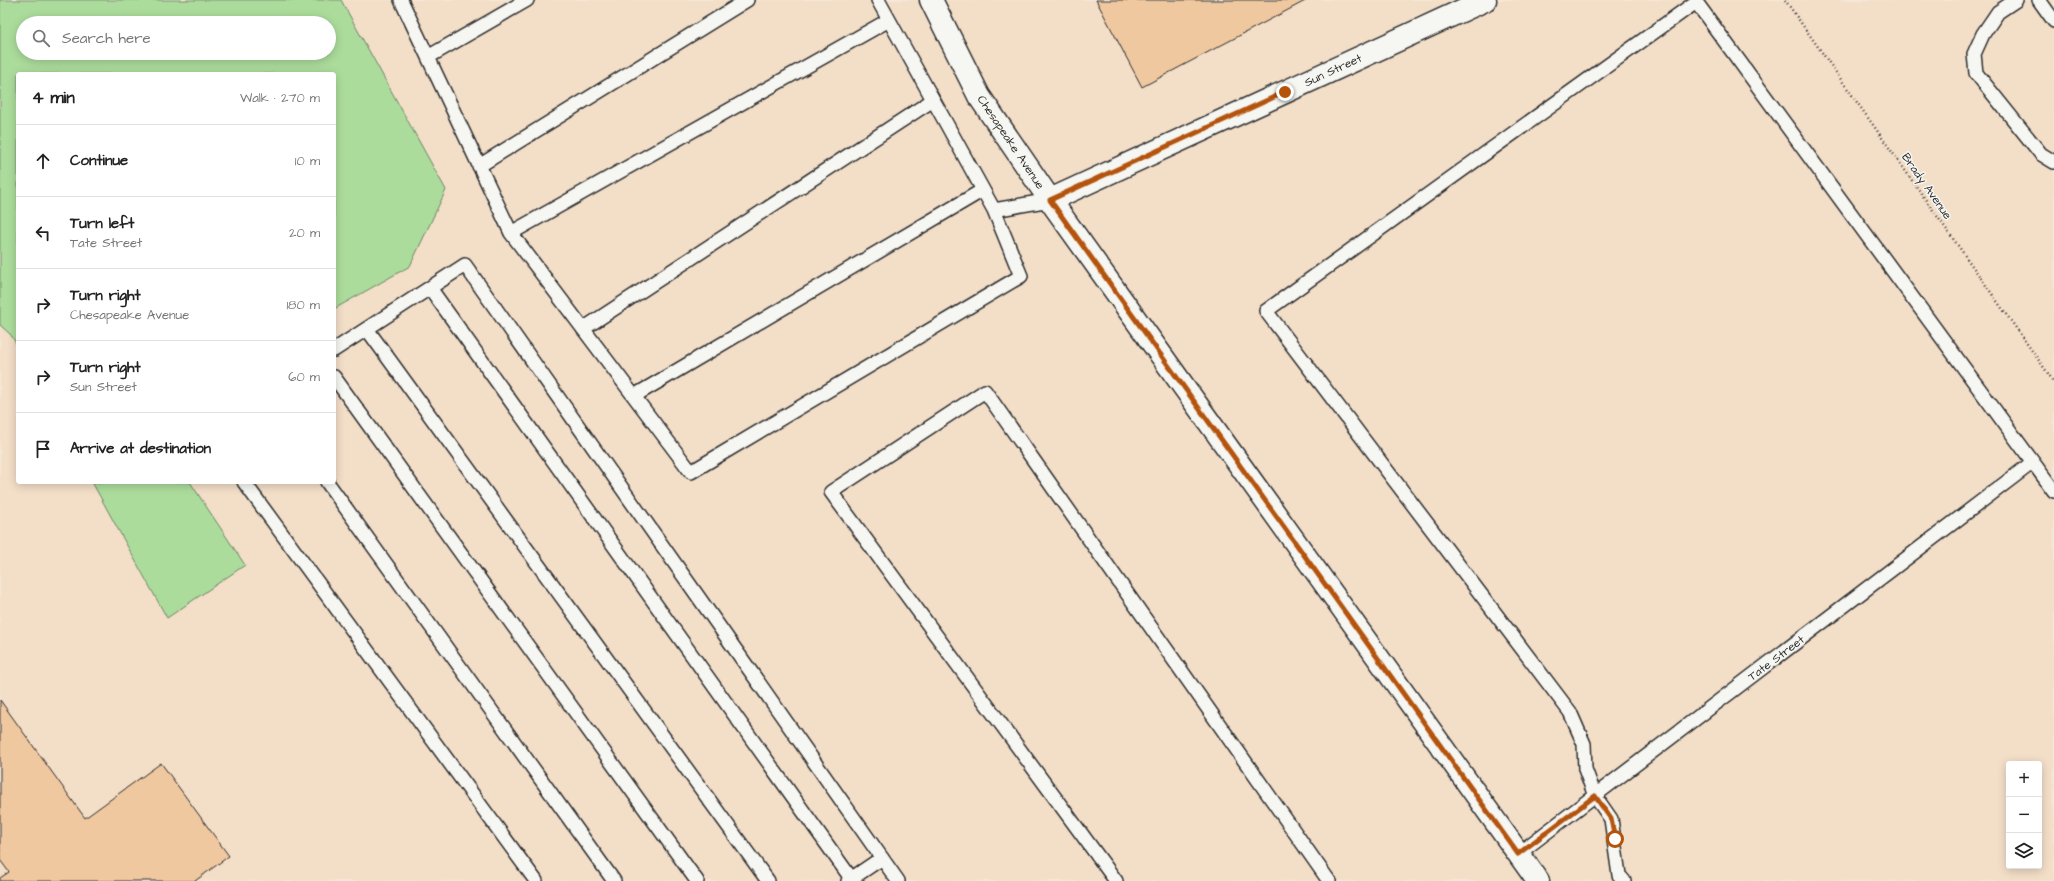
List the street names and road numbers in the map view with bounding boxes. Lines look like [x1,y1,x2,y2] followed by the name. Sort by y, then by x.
[1302,50,1365,91] street label: Sun Street
[973,92,1049,193] street label: Chesapeake Avenue
[1896,150,1956,224] street label: Brady Avenue
[1745,631,1808,685] street label: Tate Street

